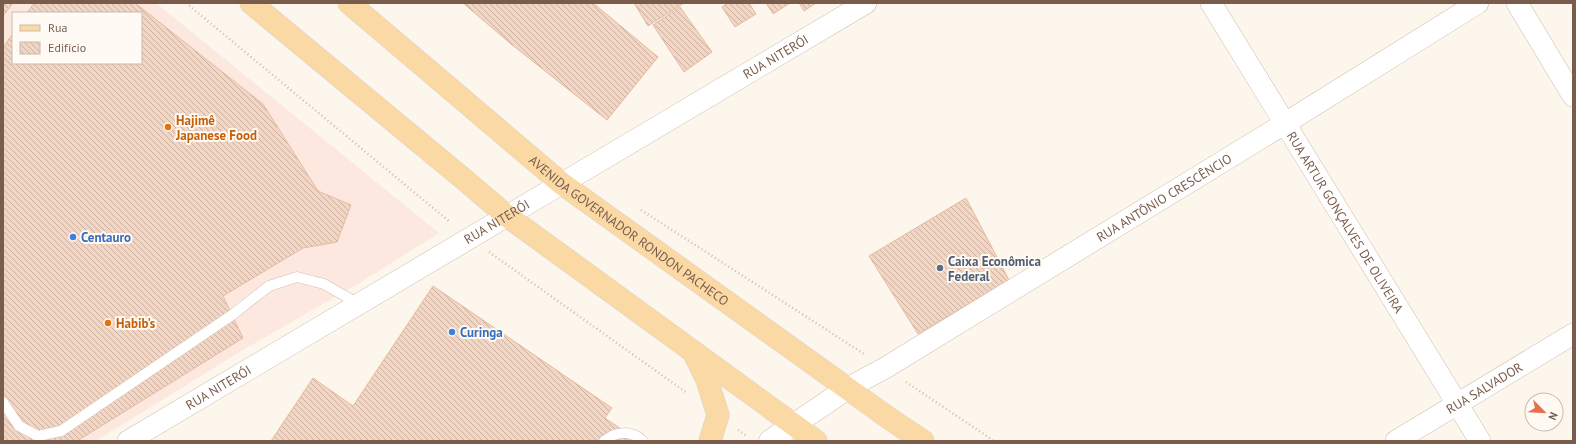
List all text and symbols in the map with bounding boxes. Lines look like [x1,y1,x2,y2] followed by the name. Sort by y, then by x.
[12,12,142,64] legend
[48,20,67,35] text: Rua
[740,31,812,83] street label: RUA NITERÓI
[48,40,86,55] text: Edifício
[175,112,257,144] place label: Hajimê Japanese Food
[163,122,173,132] marker: Hajimê Japanese Food
[1283,128,1407,316] street label: RUA ARTUR GONÇALVES DE OLIVEIRA
[1093,150,1235,246] street label: RUA ANTÔNIO CRESCÊNCIO
[525,152,732,310] street label: AVENIDA GOVERNADOR RONDON PACHECO
[461,196,533,248] street label: RUA NITERÓI
[81,229,131,246] place label: Centauro
[68,232,78,242] marker: Centauro
[948,253,1041,285] place label: Caixa Econômica Federal
[935,263,945,273] marker: Caixa Econômica Federal
[116,315,156,332] place label: Habib's
[103,318,113,328] marker: Habib's
[460,324,503,341] place label: Curinga
[447,327,457,337] marker: Curinga
[1443,358,1526,418] street label: RUA SALVADOR
[183,361,254,414] street label: RUA NITERÓI
[1524,392,1564,432] north arrow
[1545,410,1561,422] text: N

